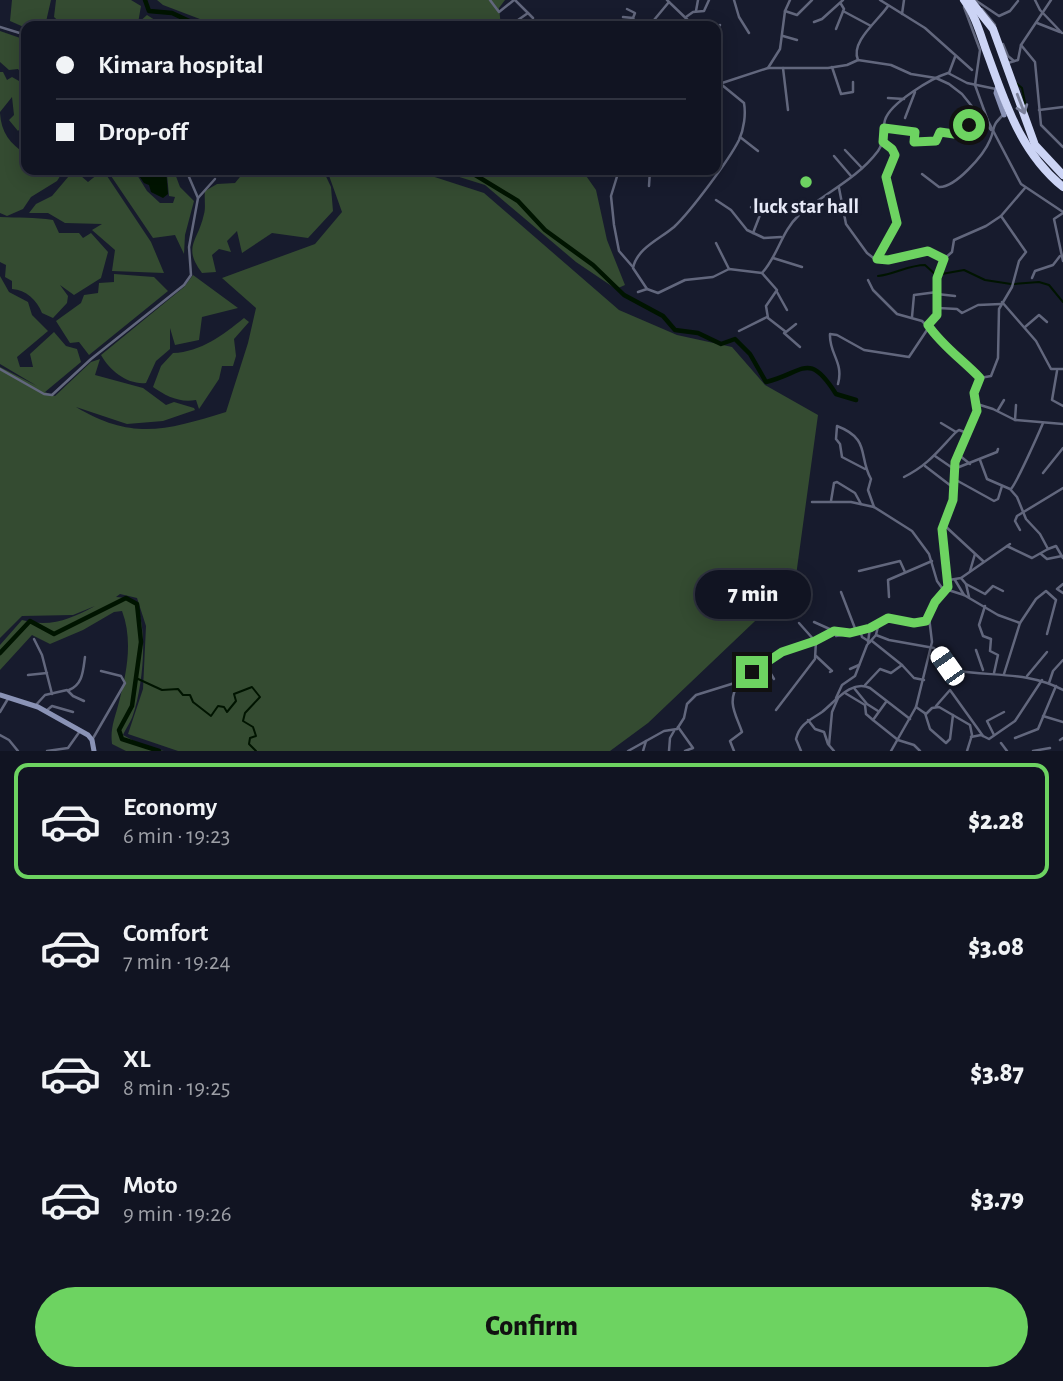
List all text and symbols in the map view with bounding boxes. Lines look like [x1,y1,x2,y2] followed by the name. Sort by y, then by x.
[98,52,264,78] text: Kimara hospital
[1015,92,1028,114] one-way arrow
[953,109,985,141] route start
[98,119,187,145] text: Drop-off
[798,174,814,190] marker: luck star hall
[753,196,859,217] place label: luck star hall
[694,570,810,620] callout: 7 min
[728,583,778,606] text: 7 min
[927,643,968,689] car
[736,656,768,688] route end
[39,790,102,853] icon: car
[123,794,217,820] text: Economy
[968,808,1024,834] text: $2.28
[123,825,230,848] text: 6 min · 19:23
[39,916,102,979] icon: car
[123,920,208,946] text: Comfort
[968,934,1024,960] text: $3.08
[123,951,231,974] text: 7 min · 19:24
[39,1042,102,1105] icon: car
[123,1046,150,1072] text: XL
[970,1060,1024,1086] text: $3.87
[123,1077,230,1100] text: 8 min · 19:25
[39,1168,102,1231] icon: car
[123,1172,178,1198] text: Moto
[971,1186,1024,1212] text: $3.79
[123,1203,232,1226] text: 9 min · 19:26
[35,1287,1028,1367] button: Confirm

